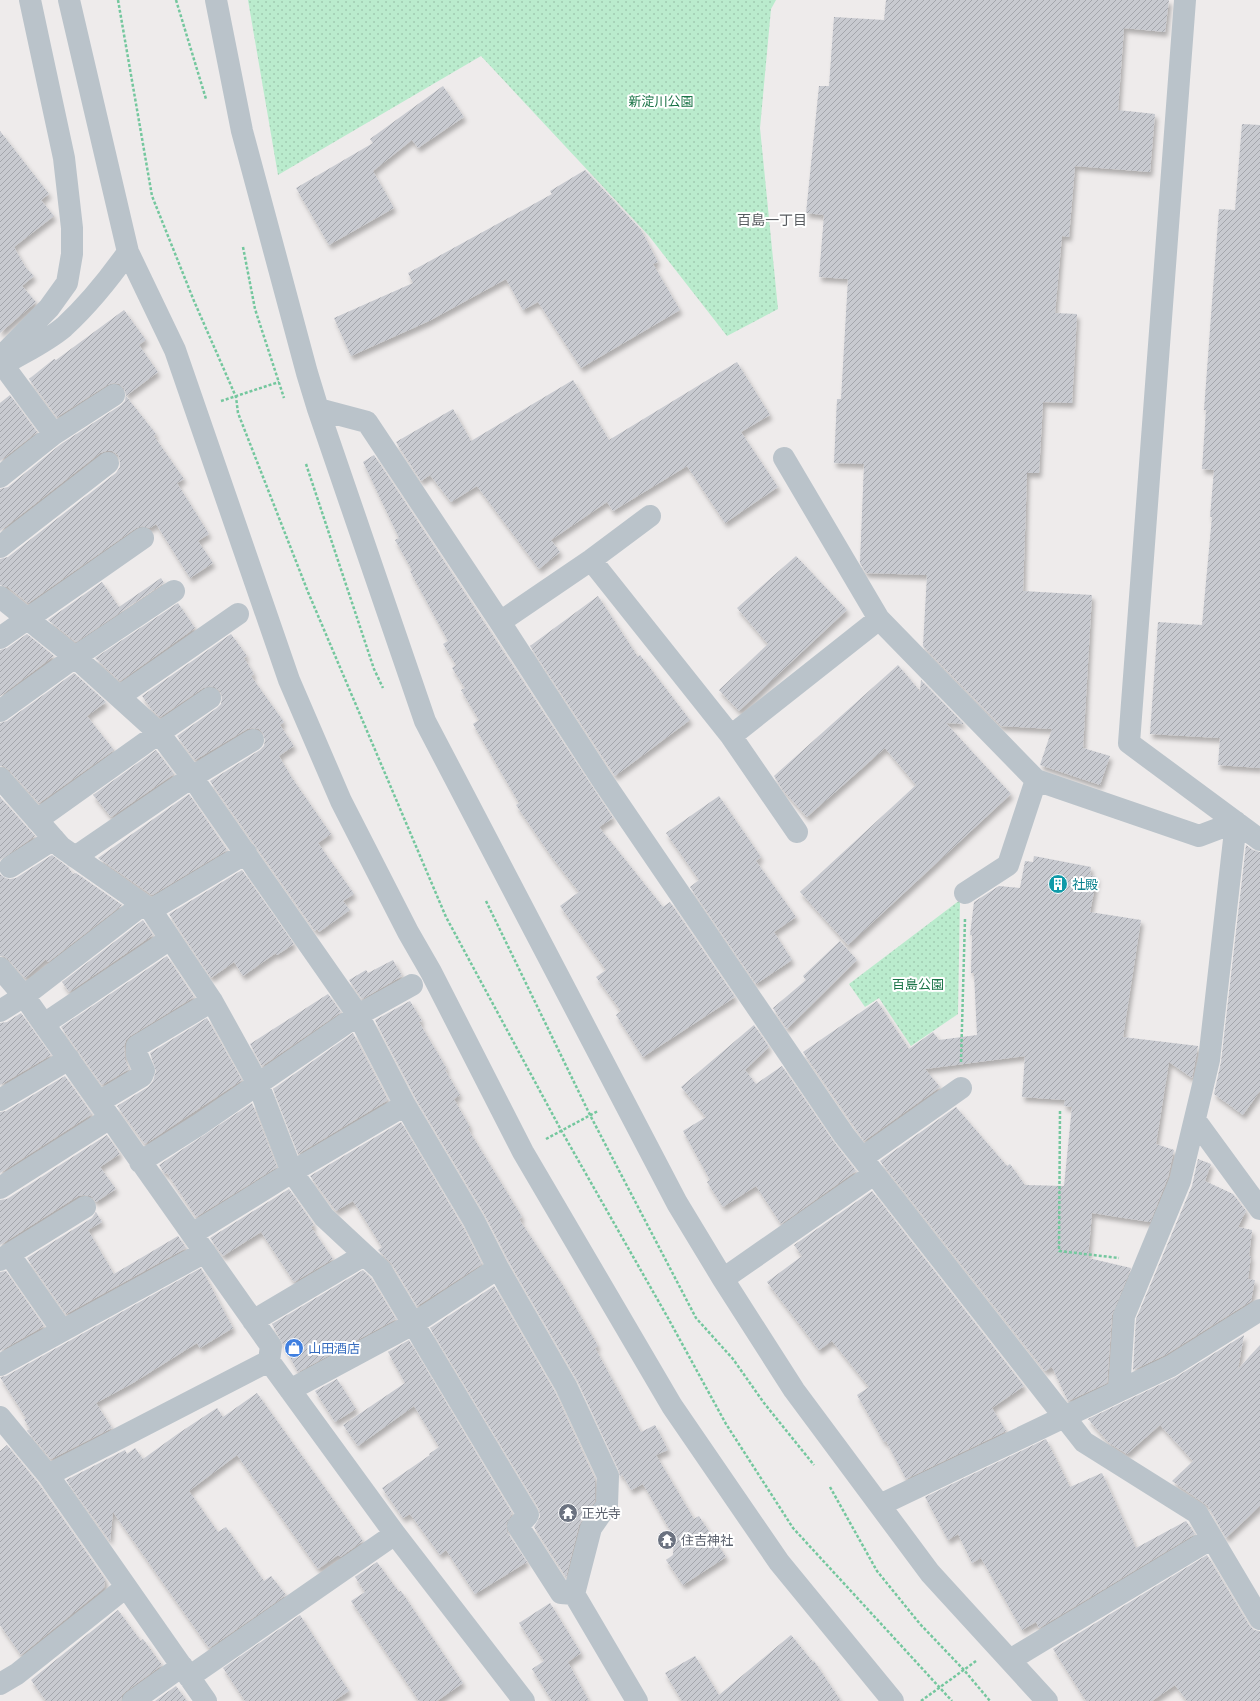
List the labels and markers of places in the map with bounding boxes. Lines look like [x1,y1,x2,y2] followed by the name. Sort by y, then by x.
[1047,873,1069,895] building icon: 社殿
[1072,876,1098,893] place label: 社殿
[283,1337,305,1359] shop icon: 山田酒店
[308,1340,360,1357] place label: 山田酒店
[557,1502,579,1524] temple icon: 正光寺
[582,1505,621,1522] place label: 正光寺
[656,1529,678,1551] temple icon: 住吉神社
[681,1532,733,1549] place label: 住吉神社

